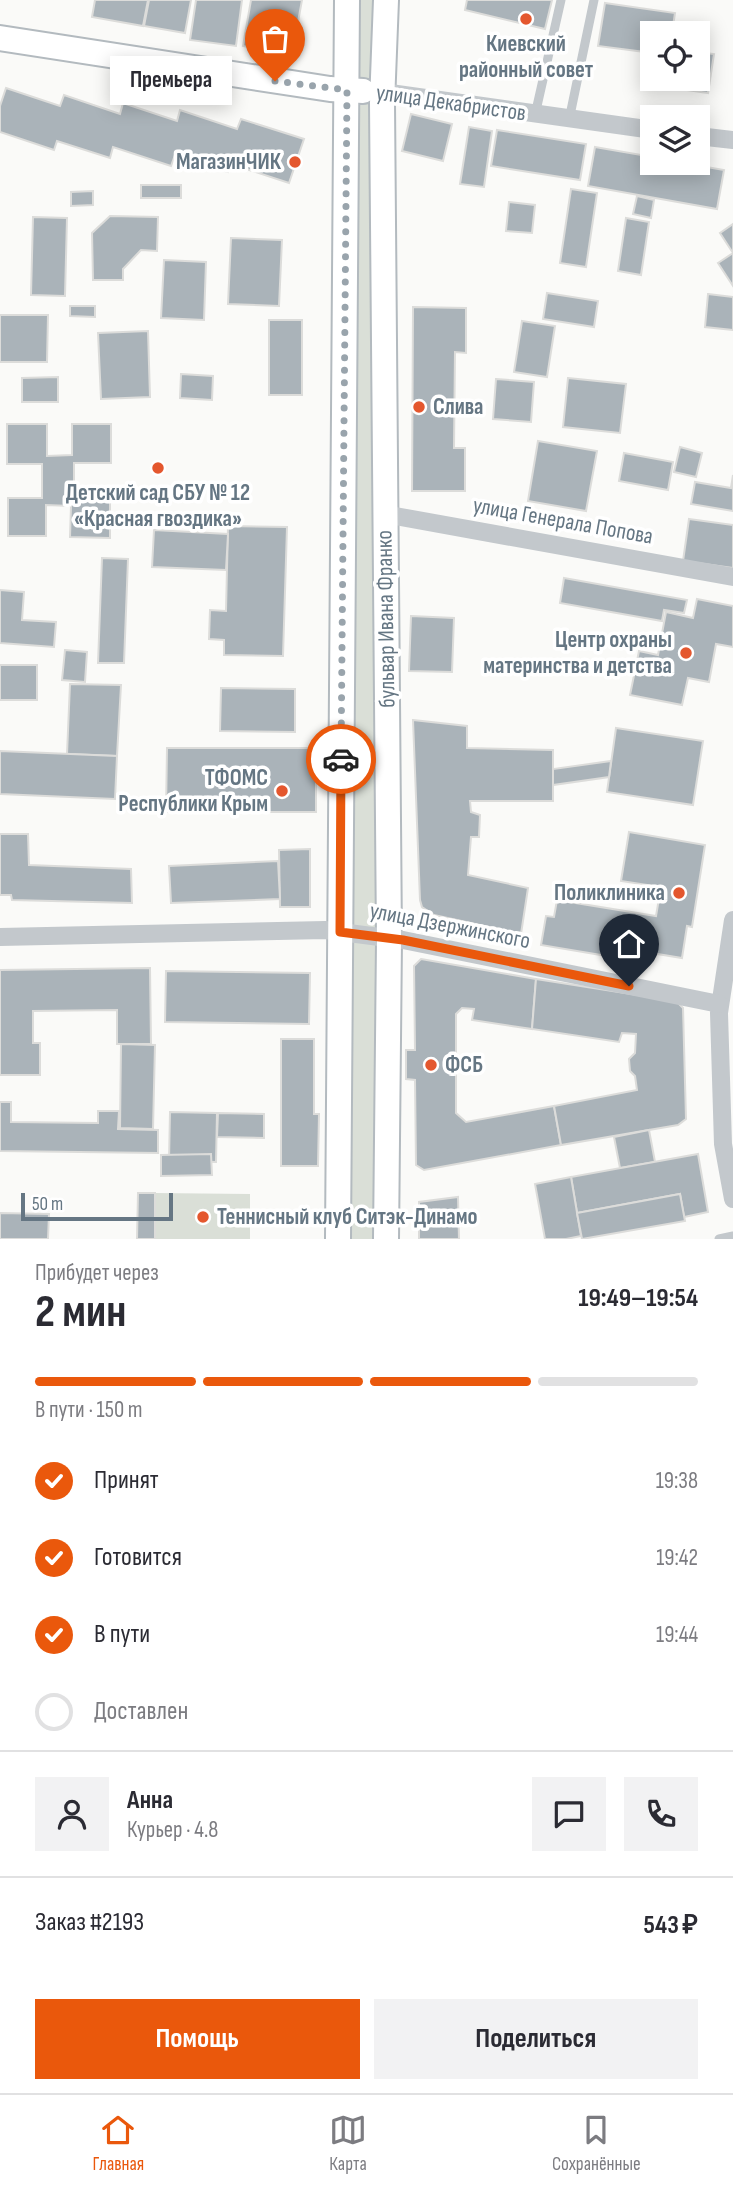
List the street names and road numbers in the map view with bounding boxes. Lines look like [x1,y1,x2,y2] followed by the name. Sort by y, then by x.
[374,79,528,127] street label: улица Декабристов
[471,491,655,551] street label: улица Генерала Попова
[370,530,402,708] street label: бульвар Ивана Франко
[367,897,533,955] street label: улица Дзержинского

